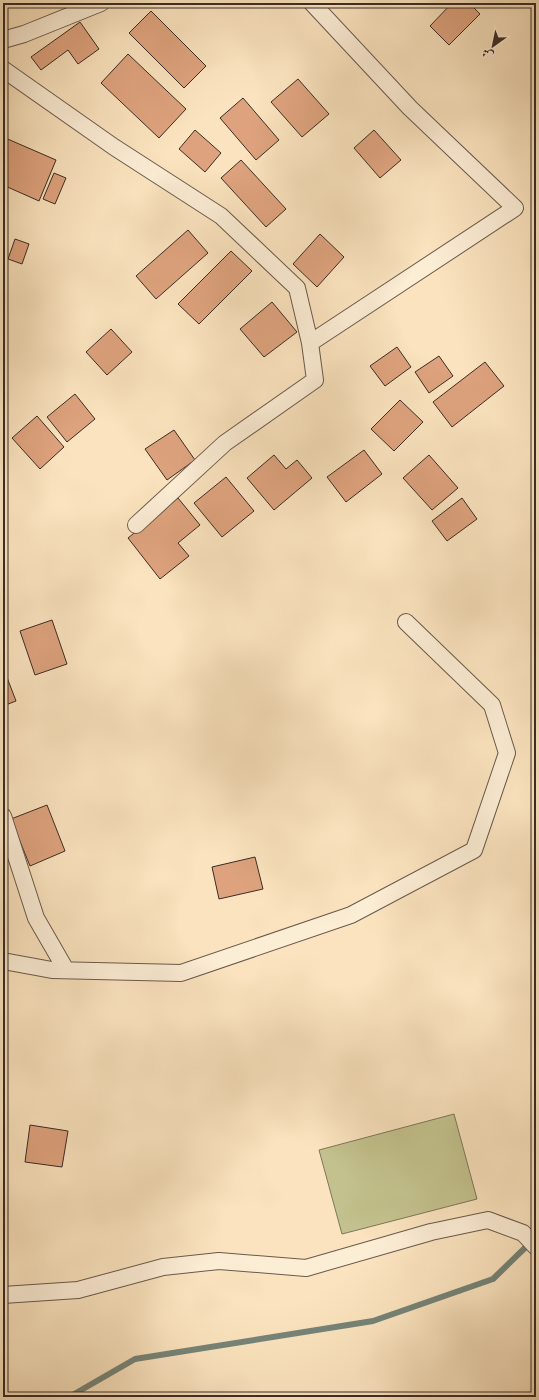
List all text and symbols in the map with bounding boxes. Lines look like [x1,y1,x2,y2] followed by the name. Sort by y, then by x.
[473,26,513,66] north arrow
[480,45,496,62] text: ش

